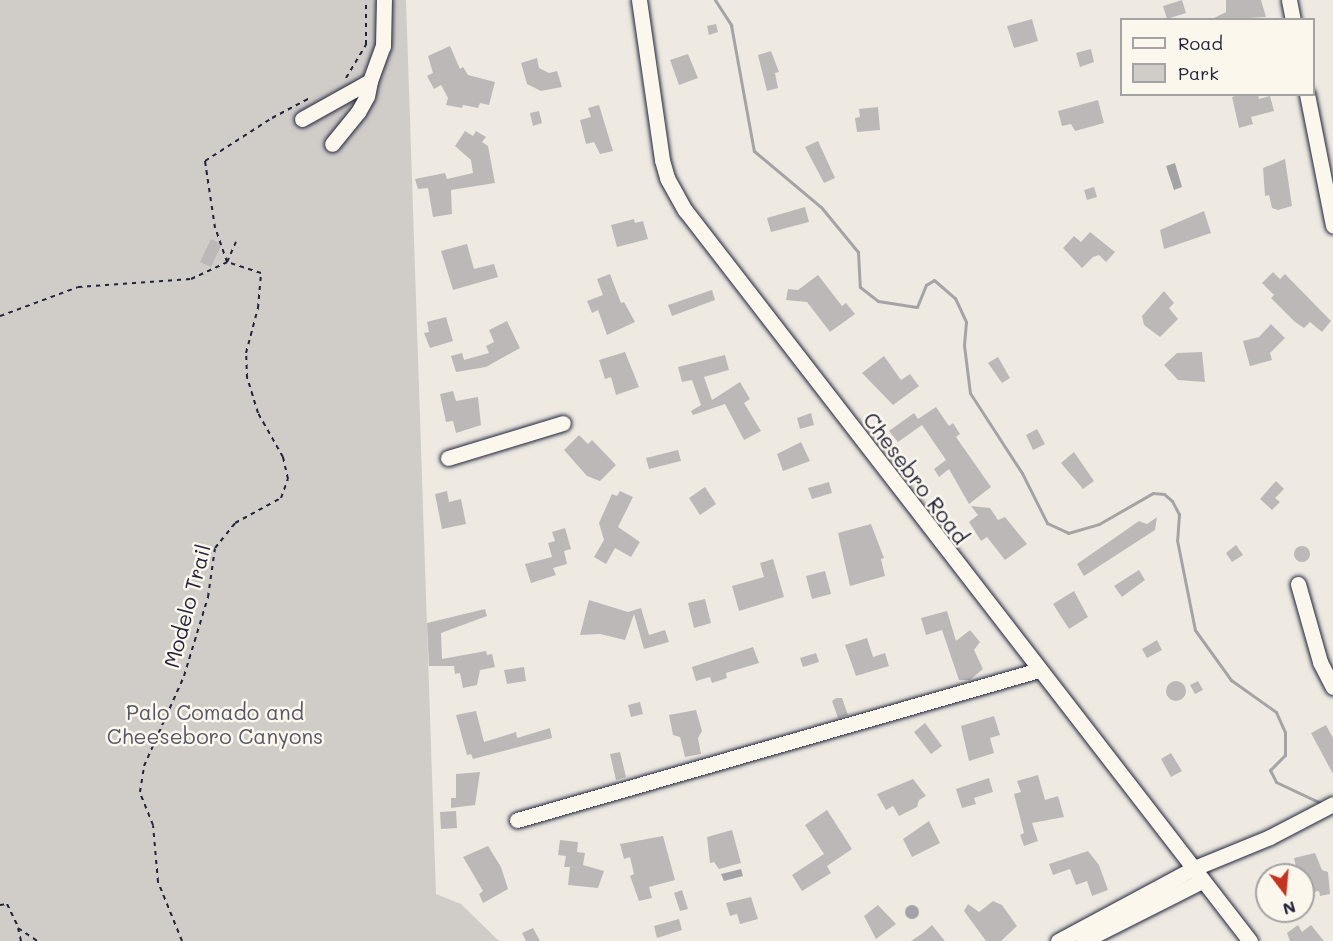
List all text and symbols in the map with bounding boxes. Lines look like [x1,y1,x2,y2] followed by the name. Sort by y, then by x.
[1120,18,1315,96] legend
[1178,31,1223,55] text: Road
[1178,61,1219,85] text: Park
[858,407,974,549] street label: Chesebro Road
[158,541,216,671] street label: Modelo Trail
[107,699,323,749] park label: Palo Comado and Cheeseboro Canyons
[1255,863,1315,923] north arrow
[1281,897,1298,921] text: N

